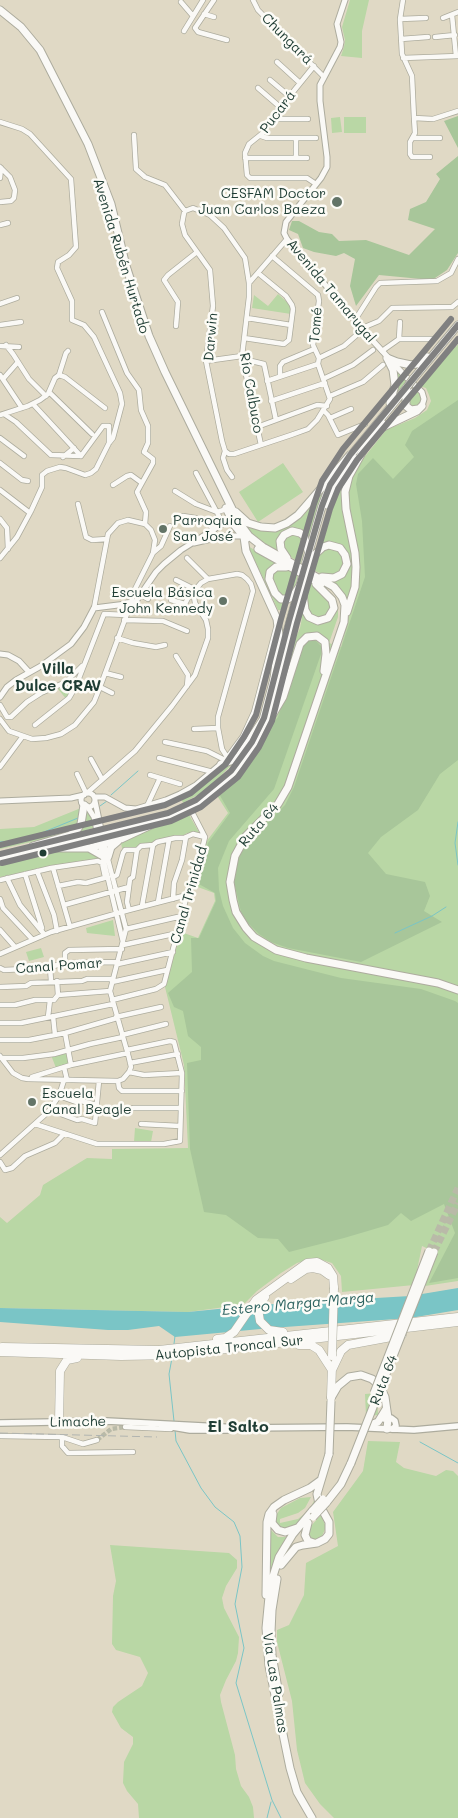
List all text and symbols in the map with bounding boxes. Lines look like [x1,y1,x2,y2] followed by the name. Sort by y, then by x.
[258,10,316,68] street label: Chungará
[257,87,299,137] street label: Pucará
[89,176,153,336] street label: Avenida Rubén Hurtado
[198,186,326,218] place label: CESFAM Doctor Juan Carlos Baeza
[330,195,344,209] marker: CESFAM Doctor Juan Carlos Baeza
[283,236,379,346] street label: Avenida Tamarugal
[306,306,326,344] street label: Tomé
[201,312,221,362] street label: Darwin
[236,351,266,435] street label: Río Calbuco
[173,513,242,546] place label: Parroquia San José
[157,523,169,535] marker: Parroquia San José
[111,585,213,618] place label: Escuela Básica John Kennedy
[217,595,229,607] marker: Escuela Básica John Kennedy
[15,660,101,695] district label: Villa Dulce CRAV
[235,800,283,850] street label: Ruta 64
[167,844,211,946] street label: Canal Trinidad
[38,848,48,858] unlabelled marker
[15,955,103,977] street label: Canal Pomar
[42,1086,132,1118] place label: Escuela Canal Beagle
[26,1096,38,1108] marker: Escuela Canal Beagle
[221,1288,375,1320] water label: Estero Marga-Marga
[154,1332,304,1364] street label: Autopista Troncal Sur
[367,1352,401,1408] street label: Ruta 64
[50,1413,106,1431] street label: Limache
[207,1417,269,1437] district label: El Salto
[259,1632,291,1734] street label: Vía Las Palmas

